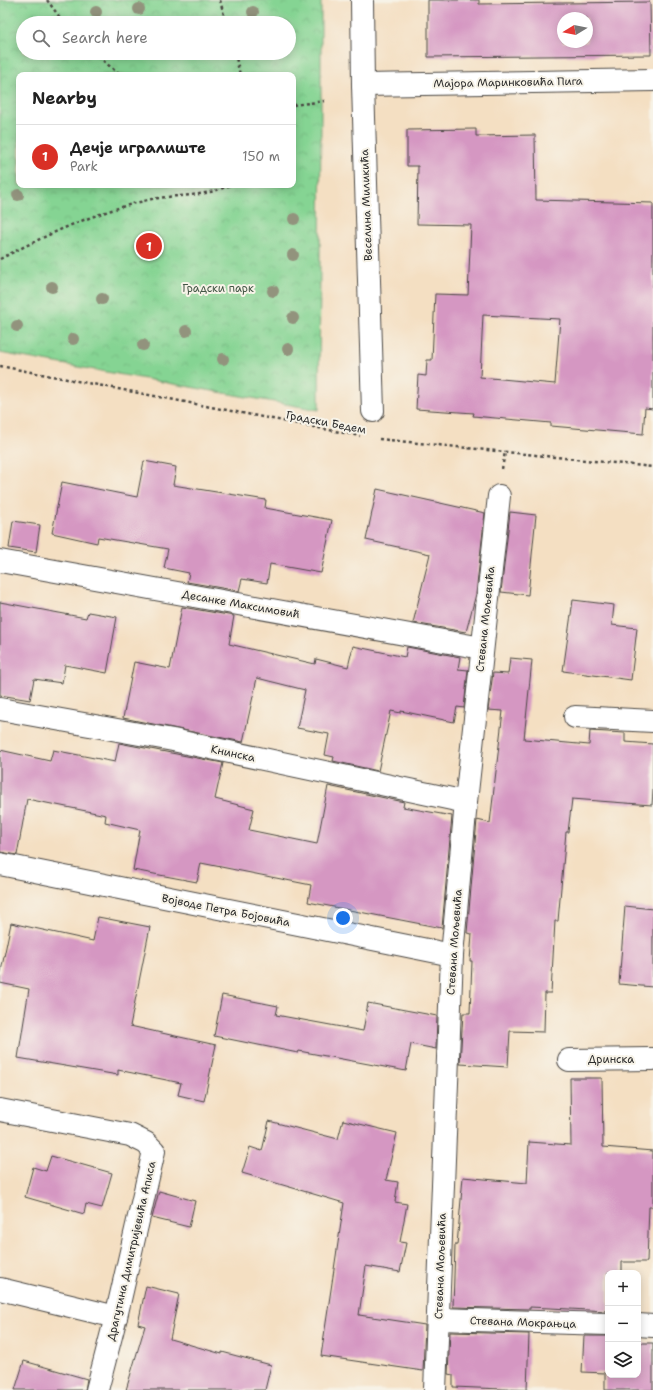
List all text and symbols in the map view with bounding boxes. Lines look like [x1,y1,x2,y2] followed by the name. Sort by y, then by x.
[557,12,593,48] north arrow
[16,16,296,60] search box
[30,27,52,49] icon: search
[62,28,148,48] text: Search here
[433,74,583,91] street label: Мајора Маринковића Пига
[32,87,97,109] text: Nearby
[70,138,206,158] text: Дечје игралиште
[42,148,48,165] text: 1
[242,148,280,165] text: 150 m
[357,149,376,261] street label: Веселина Миликића
[70,158,98,175] text: Park
[136,231,162,261] pin: 1
[182,281,254,296] park label: Градски парк
[285,407,368,438] street label: Градски Бедем
[472,565,499,673] street label: Стевана Мољевића
[181,587,301,622] street label: Десанке Максимовић
[209,741,257,766] street label: Книнска
[443,888,466,995] street label: Стевана Мољевића
[160,891,291,930] street label: Војводе Петра Бојовића
[333,908,353,928] your location
[588,1052,634,1067] street label: Дринска
[103,1160,160,1343] street label: Драгутина Димитријевића Аписа
[431,1213,450,1319] street label: Стевана Мољевића
[605,1270,641,1378] map controls
[605,1270,641,1306] button: +
[605,1306,641,1342] button: −
[470,1313,577,1332] street label: Стевана Мокрањца
[605,1342,641,1378] button: layers

